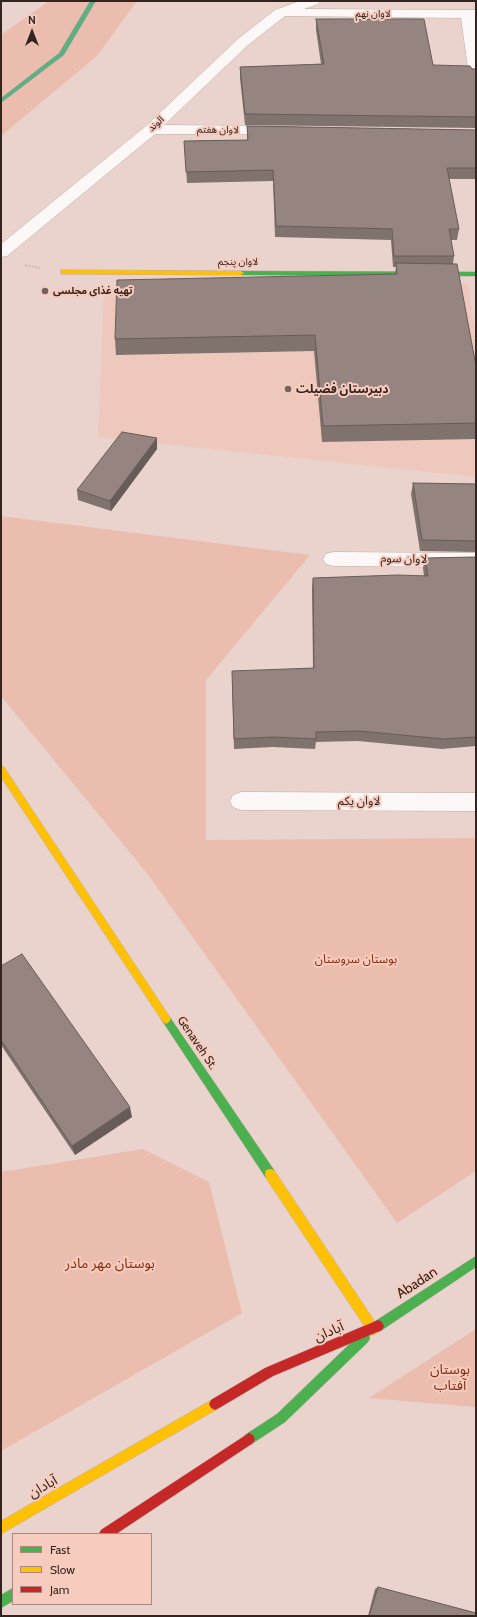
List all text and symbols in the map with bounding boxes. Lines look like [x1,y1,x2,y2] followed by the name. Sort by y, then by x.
[355,8,391,20] street label: لاوان نهم
[12,12,52,52] north arrow
[28,13,36,27] text: N
[145,114,167,134] street label: الوند
[197,124,239,136] street label: لاوان هفتم
[218,256,258,268] street label: لاوان پنجم
[53,285,133,297] place label: تهیه غذای مجلسی
[40,286,50,296] marker: تهیه غذای مجلسی
[296,382,389,396] place label: دبیرستان فضیلت
[283,384,293,394] marker: دبیرستان فضیلت
[380,551,428,567] street label: لاوان سوم
[338,794,380,808] street label: لاوان یکم
[315,952,397,966] park label: بوستان سروستان
[174,1014,220,1072] street label: Genaveh St.
[65,1256,155,1272] park label: بوستان مهر مادر
[393,1264,441,1302] street label: Abadan
[312,1318,346,1346] street label: آبادان
[430,1362,470,1394] park label: بوستان آفتاب
[25,1472,61,1502] street label: آبادان
[12,1533,152,1605] legend
[50,1542,70,1557] text: Fast
[50,1562,75,1577] text: Slow
[50,1582,69,1597] text: Jam

